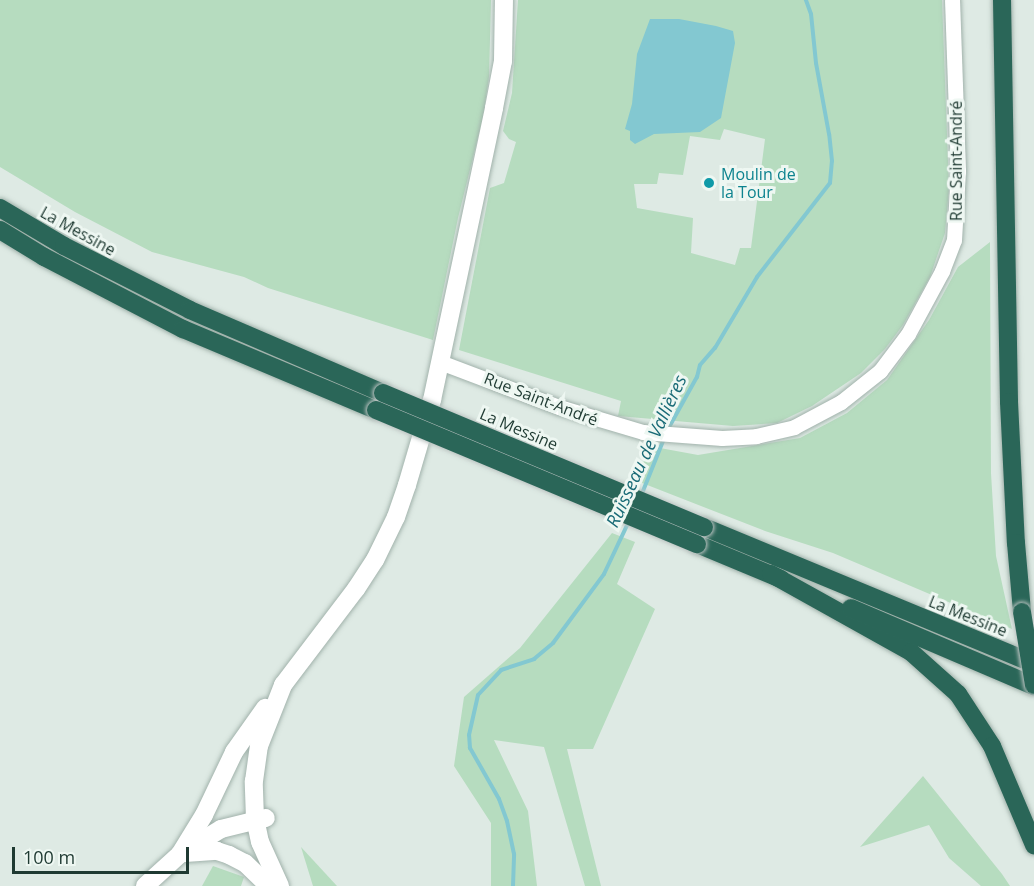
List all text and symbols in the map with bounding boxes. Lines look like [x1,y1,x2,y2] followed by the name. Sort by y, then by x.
[946,101,966,221] street label: Rue Saint-André
[721,164,796,202] place label: Moulin de la Tour
[702,176,716,190] marker: Moulin de la Tour
[37,203,119,259] street label: La Messine
[481,368,601,430] street label: Rue Saint-André
[601,371,691,531] water label: Ruisseau de Vallières
[477,404,561,454] street label: La Messine
[926,592,1010,640] street label: La Messine
[15,835,192,873] scale bar
[23,845,75,869] text: 100 m

